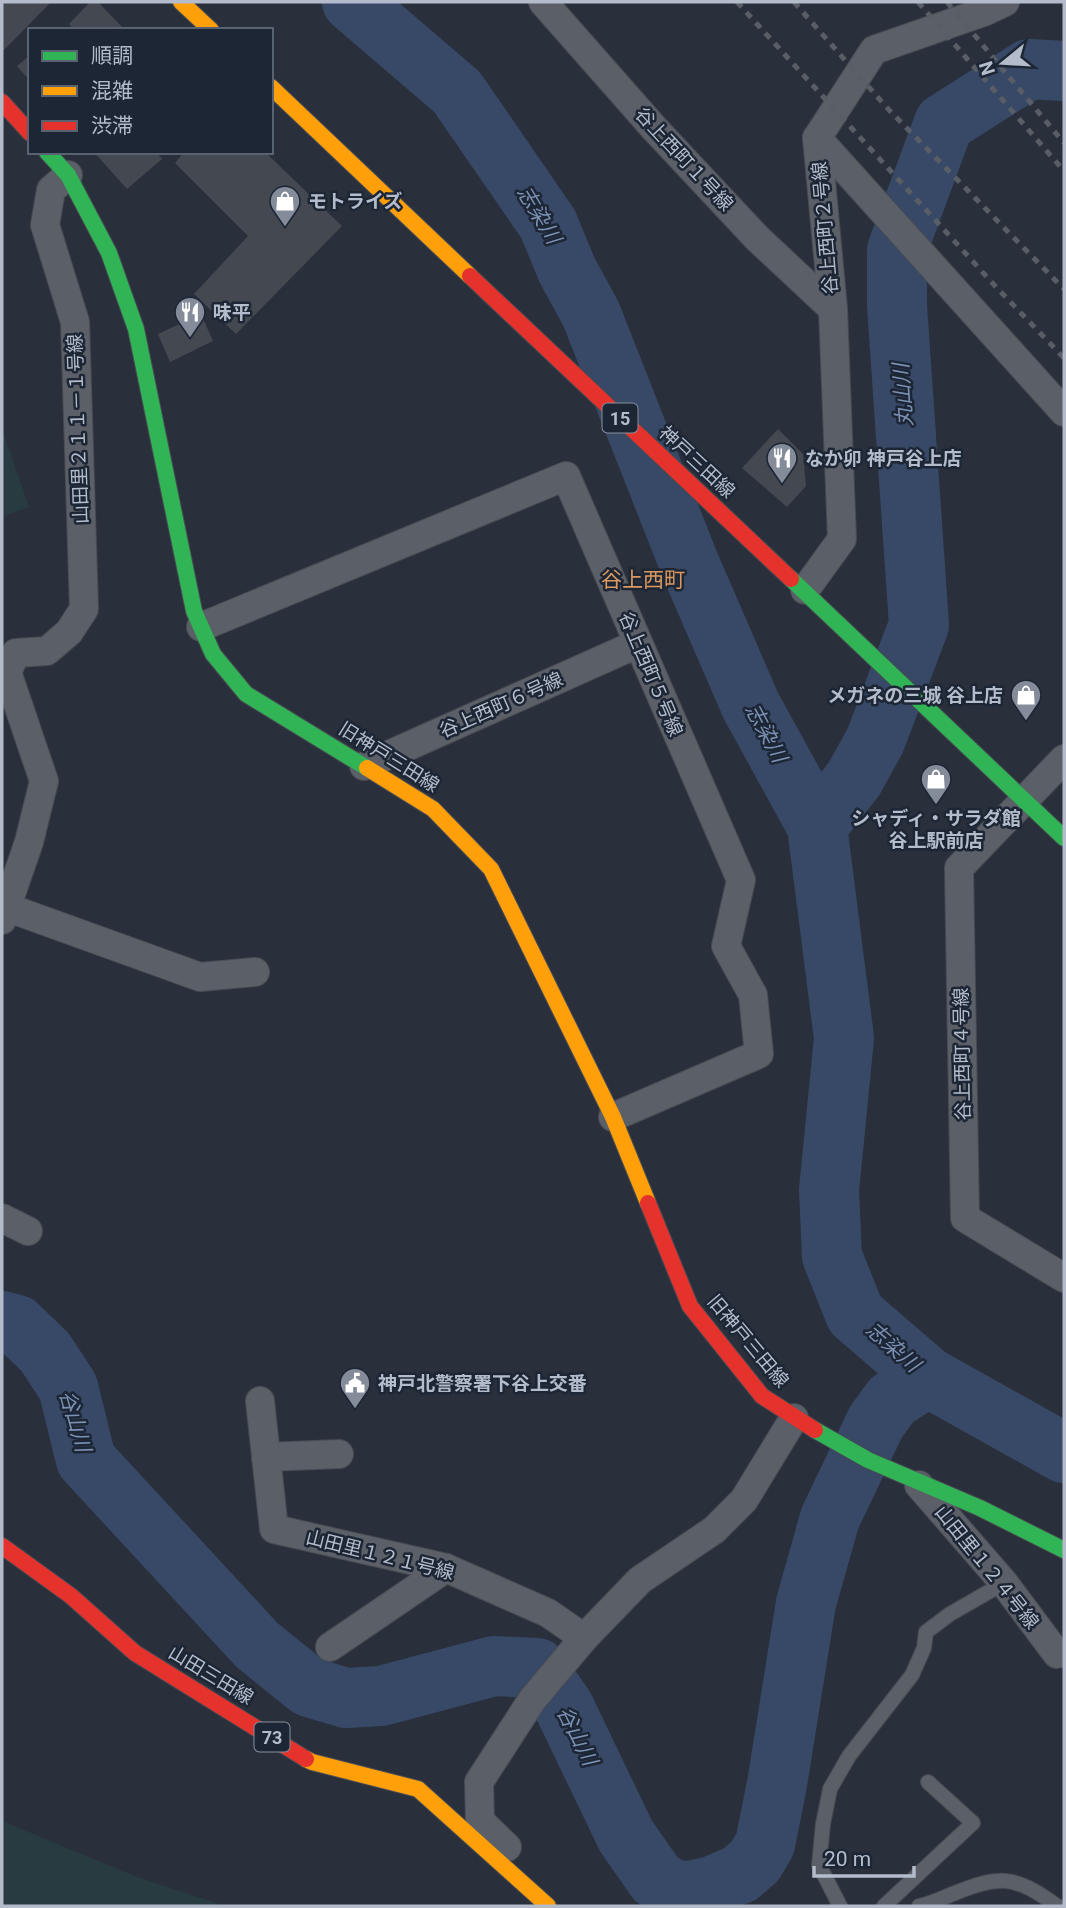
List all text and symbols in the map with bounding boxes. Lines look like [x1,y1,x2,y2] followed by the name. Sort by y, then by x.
[28,28,273,154] legend
[968,28,1038,98] north arrow
[91,44,133,68] text: 順調
[974,58,1000,78] text: N
[91,79,133,103] text: 混雑
[630,103,738,215] street label: 谷上西町１号線
[91,114,133,138] text: 渋滞
[808,161,842,295] street label: 谷上西町２号線
[512,182,567,250] water label: 志染川
[268,184,302,228] shop icon: モトライズ
[308,190,402,213] place label: モトライズ
[173,295,207,339] restaurant icon: 味平
[213,301,251,324] place label: 味平
[63,334,93,524] street label: 山田里２１１－１号線
[889,361,917,427] water label: 丸山川
[602,404,638,432] road number: 15
[654,421,740,503] street label: 神戸三田線
[765,441,799,485] restaurant icon: なか卯 神戸谷上店
[805,447,962,470] place label: なか卯 神戸谷上店
[601,568,685,592] district label: 谷上西町
[614,608,688,740] street label: 谷上西町５号線
[436,667,566,743] street label: 谷上西町６号線
[1009,678,1043,722] shop icon: メガネの三城 谷上店
[827,684,1003,707] place label: メガネの三城 谷上店
[741,700,792,768] water label: 志染川
[335,717,443,797] street label: 旧神戸三田線
[919,762,953,806] shop icon: シャディ・サラダ館 谷上駅前店
[851,807,1021,852] place label: シャディ・サラダ館 谷上駅前店
[949,987,975,1121] street label: 谷上西町４号線
[703,1290,793,1392] street label: 旧神戸三田線
[861,1317,926,1378] water label: 志染川
[338,1366,372,1410] public building icon: 神戸北警察署下谷上交番
[378,1372,587,1395] place label: 神戸北警察署下谷上交番
[55,1387,96,1457] water label: 谷山川
[930,1501,1044,1633] street label: 山田里１２４号線
[303,1525,457,1585] street label: 山田里１２１号線
[164,1641,258,1709] street label: 山田三田線
[552,1702,603,1771] water label: 谷山川
[254,1722,290,1752] road number: 73
[814,1834,914,1878] scale bar
[824,1847,871,1871] text: 20 m

